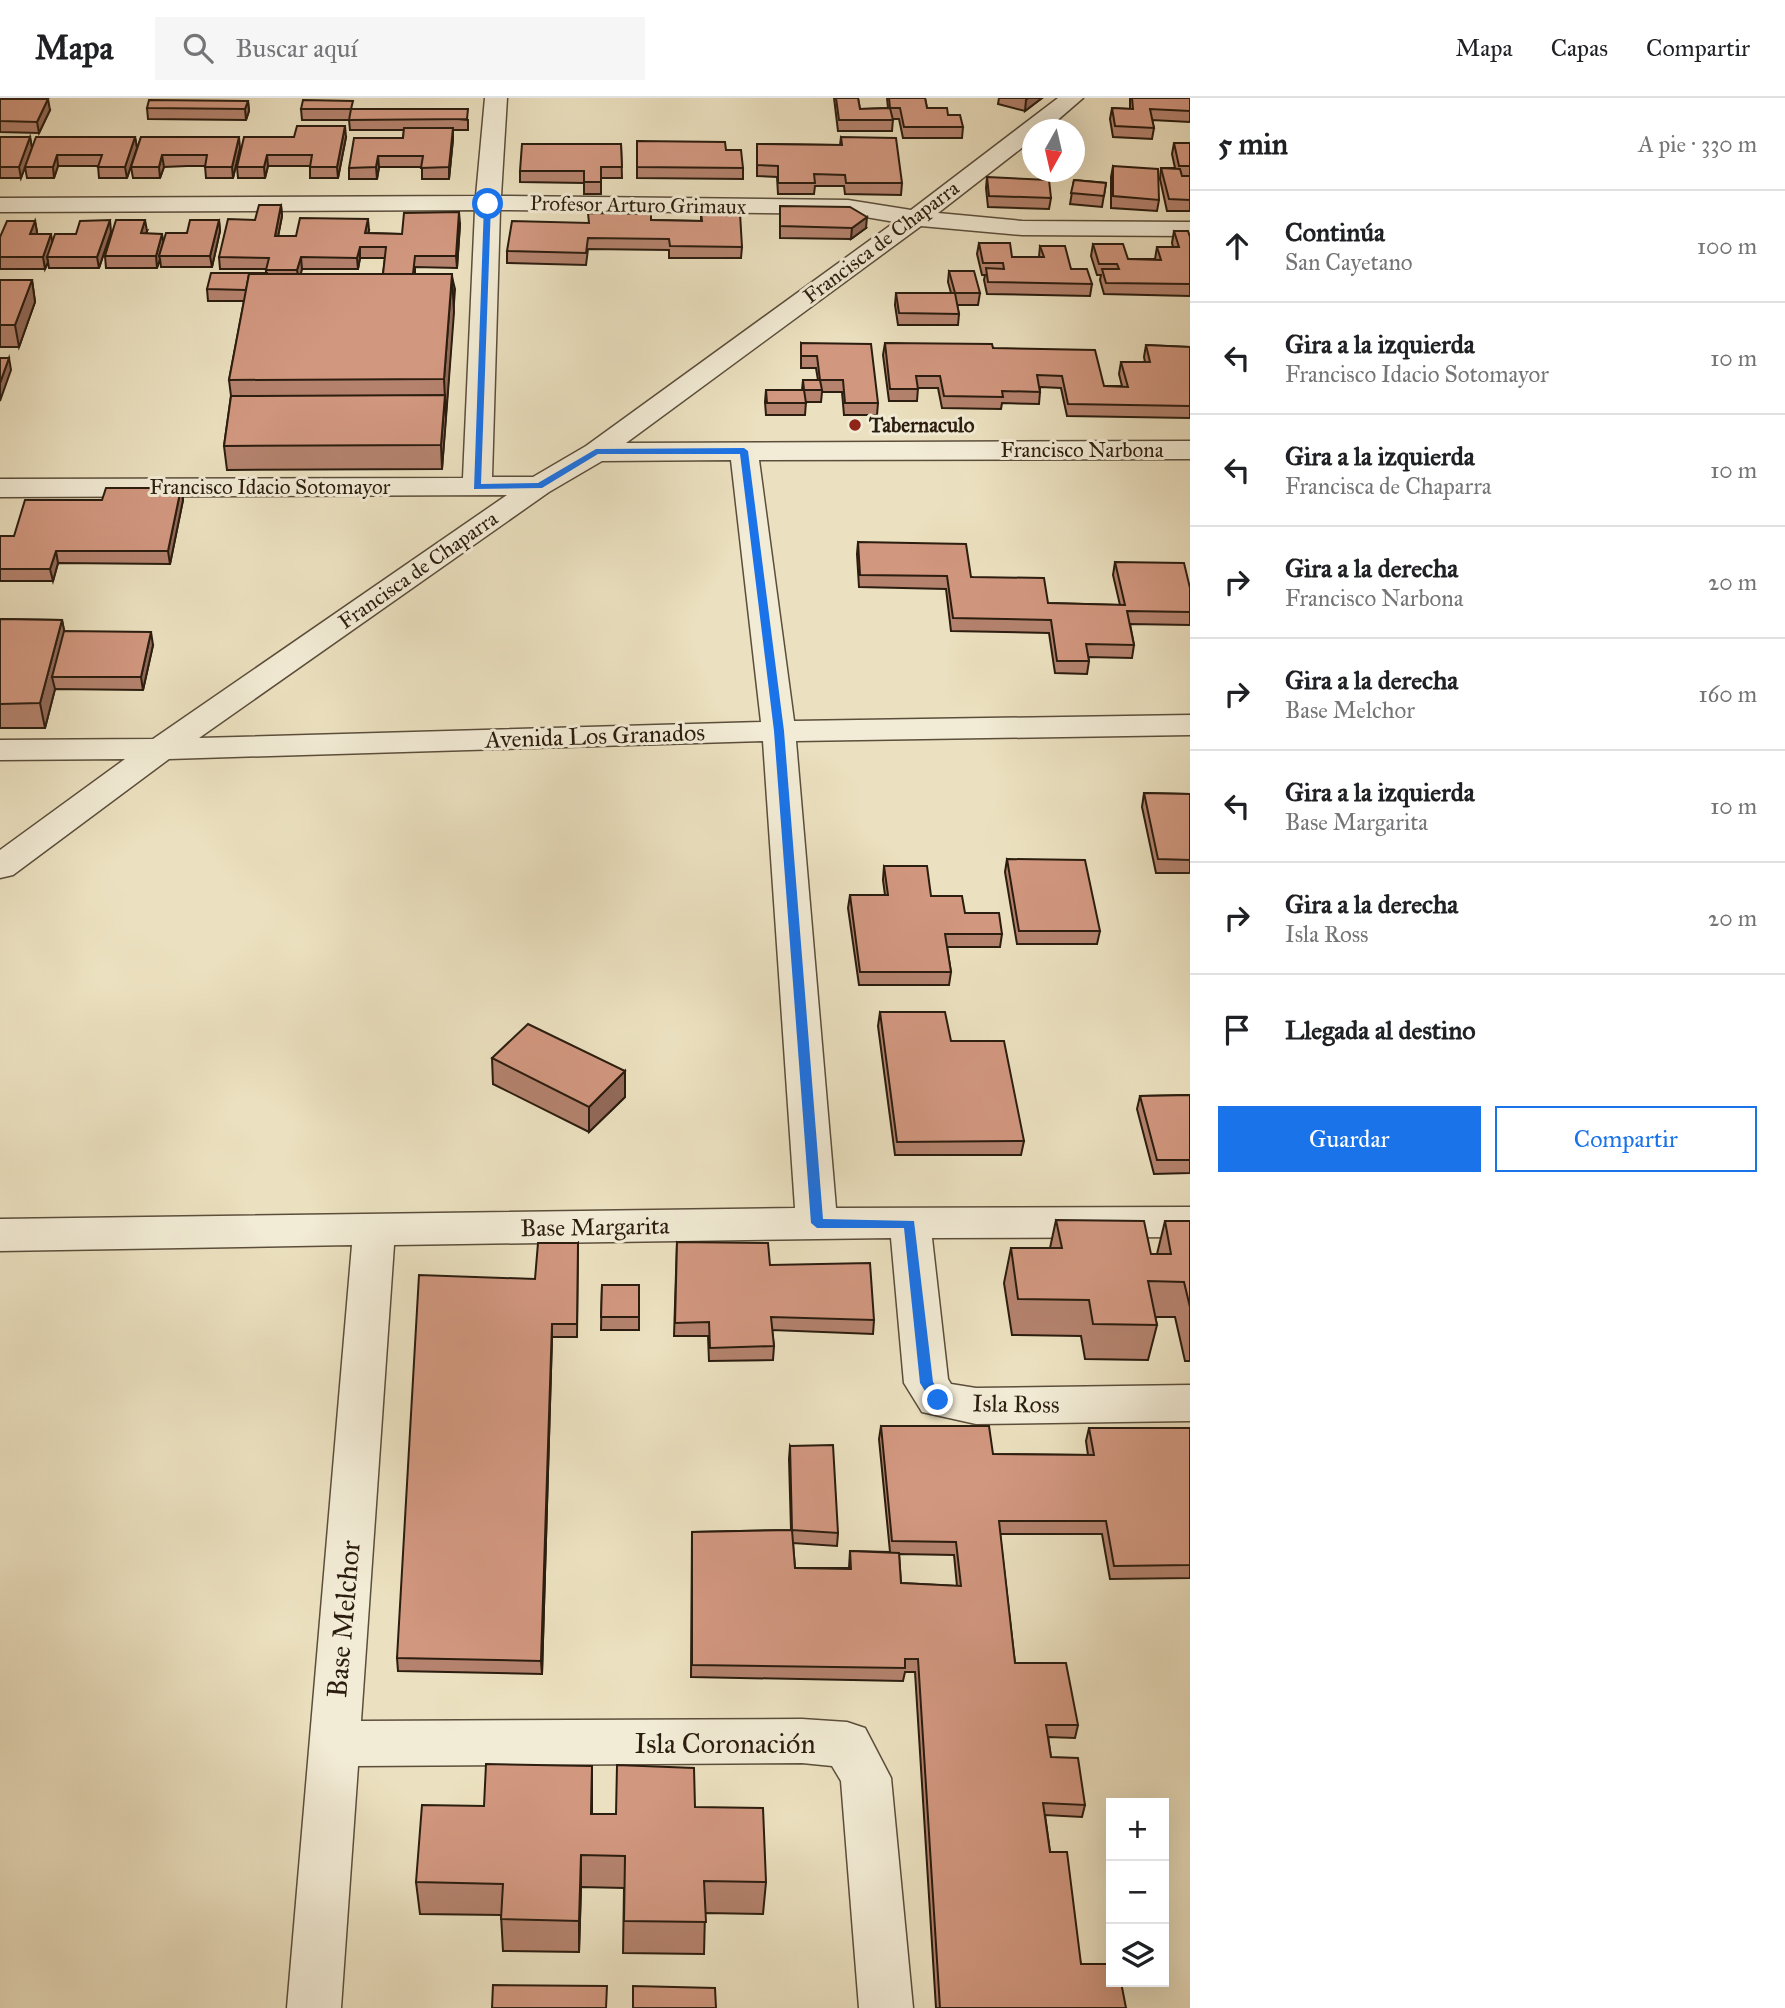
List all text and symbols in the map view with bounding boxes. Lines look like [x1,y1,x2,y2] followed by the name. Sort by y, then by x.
[155,17,645,80] search box
[35,28,113,68] text: Mapa
[179,29,217,67] icon: search
[235,32,358,64] text: Buscar aquí
[1456,33,1513,63] text: Mapa
[1551,33,1608,63] text: Capas
[1646,33,1750,63] text: Compartir
[1022,119,1085,182] north arrow
[1218,126,1288,162] text: 5 min
[1638,130,1757,158] text: A pie · 330 m
[798,175,964,309] street label: Francisca de Chaparra
[472,188,503,219] route start
[530,190,747,220] street label: Profesor Arturo Grimaux
[1285,216,1385,248] text: Continúa
[1218,227,1256,265] icon: ahead
[1697,232,1757,260] text: 100 m
[1285,248,1413,276] text: San Cayetano
[1285,328,1475,360] text: Gira a la izquierda
[1218,339,1256,377] icon: left
[1710,344,1757,372] text: 10 m
[1285,360,1549,388] text: Francisco Idacio Sotomayor
[868,412,975,438] place label: Tabernaculo
[847,417,863,433] marker: Tabernaculo
[1001,437,1164,463] street label: Francisco Narbona
[1285,440,1475,472] text: Gira a la izquierda
[1218,451,1256,489] icon: left
[1710,456,1757,484] text: 10 m
[1285,472,1492,500] text: Francisca de Chaparra
[150,474,391,500] street label: Francisco Idacio Sotomayor
[333,505,503,635] street label: Francisca de Chaparra
[1285,552,1458,584] text: Gira a la derecha
[1218,563,1256,601] icon: right
[1708,568,1757,596] text: 20 m
[1285,584,1464,612] text: Francisco Narbona
[1285,664,1458,696] text: Gira a la derecha
[1218,675,1256,713] icon: right
[1699,680,1757,708] text: 160 m
[1285,696,1415,724] text: Base Melchor
[484,717,705,755] street label: Avenida Los Granados
[1285,776,1475,808] text: Gira a la izquierda
[1218,787,1256,825] icon: left
[1710,792,1757,820] text: 10 m
[1285,808,1428,836] text: Base Margarita
[1285,888,1458,920] text: Gira a la derecha
[1218,899,1256,937] icon: right
[1708,904,1757,932] text: 20 m
[1285,920,1368,948] text: Isla Ross
[1218,1011,1256,1049] icon: arrive
[1285,1014,1476,1046] text: Llegada al destino
[1218,1106,1481,1172] button: Guardar
[1495,1106,1757,1172] button: Compartir
[520,1211,671,1243] street label: Base Margarita
[922,1384,953,1415] route end
[972,1388,1060,1420] street label: Isla Ross
[319,1538,368,1699] street label: Base Melchor
[634,1726,816,1761] street label: Isla Coronación
[1106,1798,1169,1987] map controls
[1106,1798,1169,1861] button: +
[1106,1861,1169,1924] button: −
[1106,1924,1169,1987] button: layers

